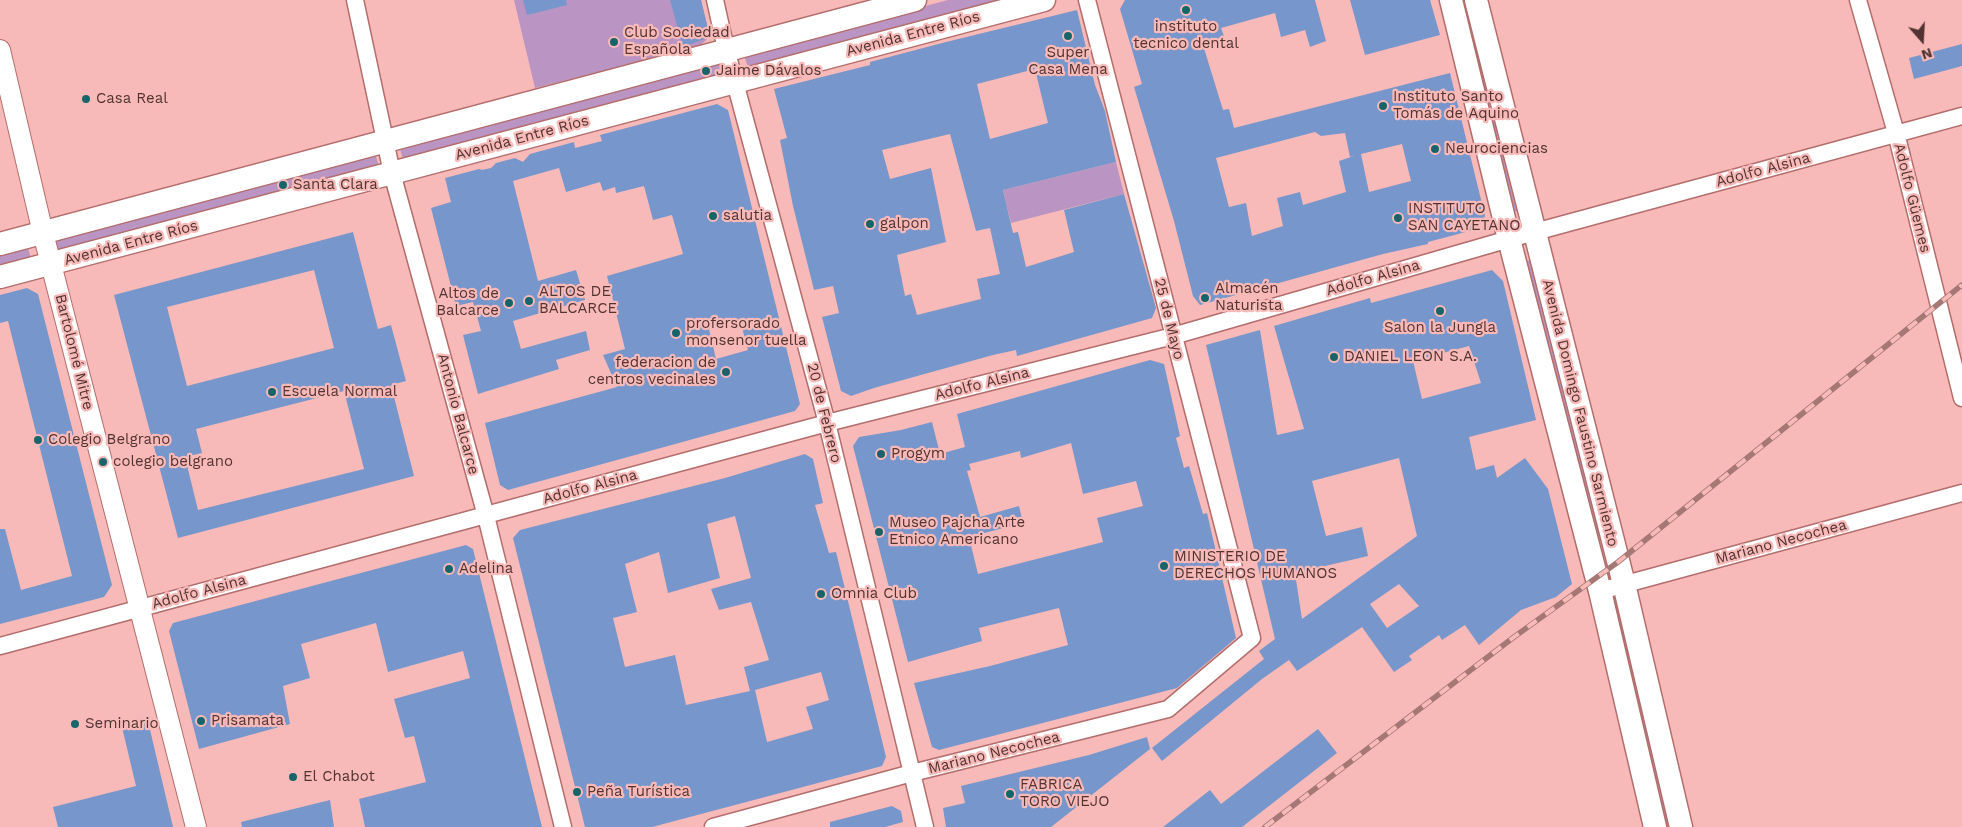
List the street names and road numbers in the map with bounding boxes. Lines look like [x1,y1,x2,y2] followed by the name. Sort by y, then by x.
[844,7,982,61] street label: Avenida Entre Ríos
[453,111,591,165] street label: Avenida Entre Ríos
[1890,141,1934,255] street label: Adolfo Güemes
[1714,149,1812,191] street label: Adolfo Alsina
[62,216,200,270] street label: Avenida Entre Ríos
[1324,256,1422,300] street label: Adolfo Alsina
[1150,276,1188,362] street label: 25 de Mayo
[1538,277,1622,549] street label: Avenida Domingo Faustino Sarmiento
[51,292,97,412] street label: Bartolomé Mitre
[433,352,483,476] street label: Antonio Balcarce
[803,361,845,465] street label: 20 de Febrero
[933,364,1031,404] street label: Adolfo Alsina
[541,466,639,508] street label: Adolfo Alsina
[1713,516,1849,568] street label: Mariano Necochea
[150,571,248,613] street label: Adolfo Alsina
[926,728,1062,778] street label: Mariano Necochea

